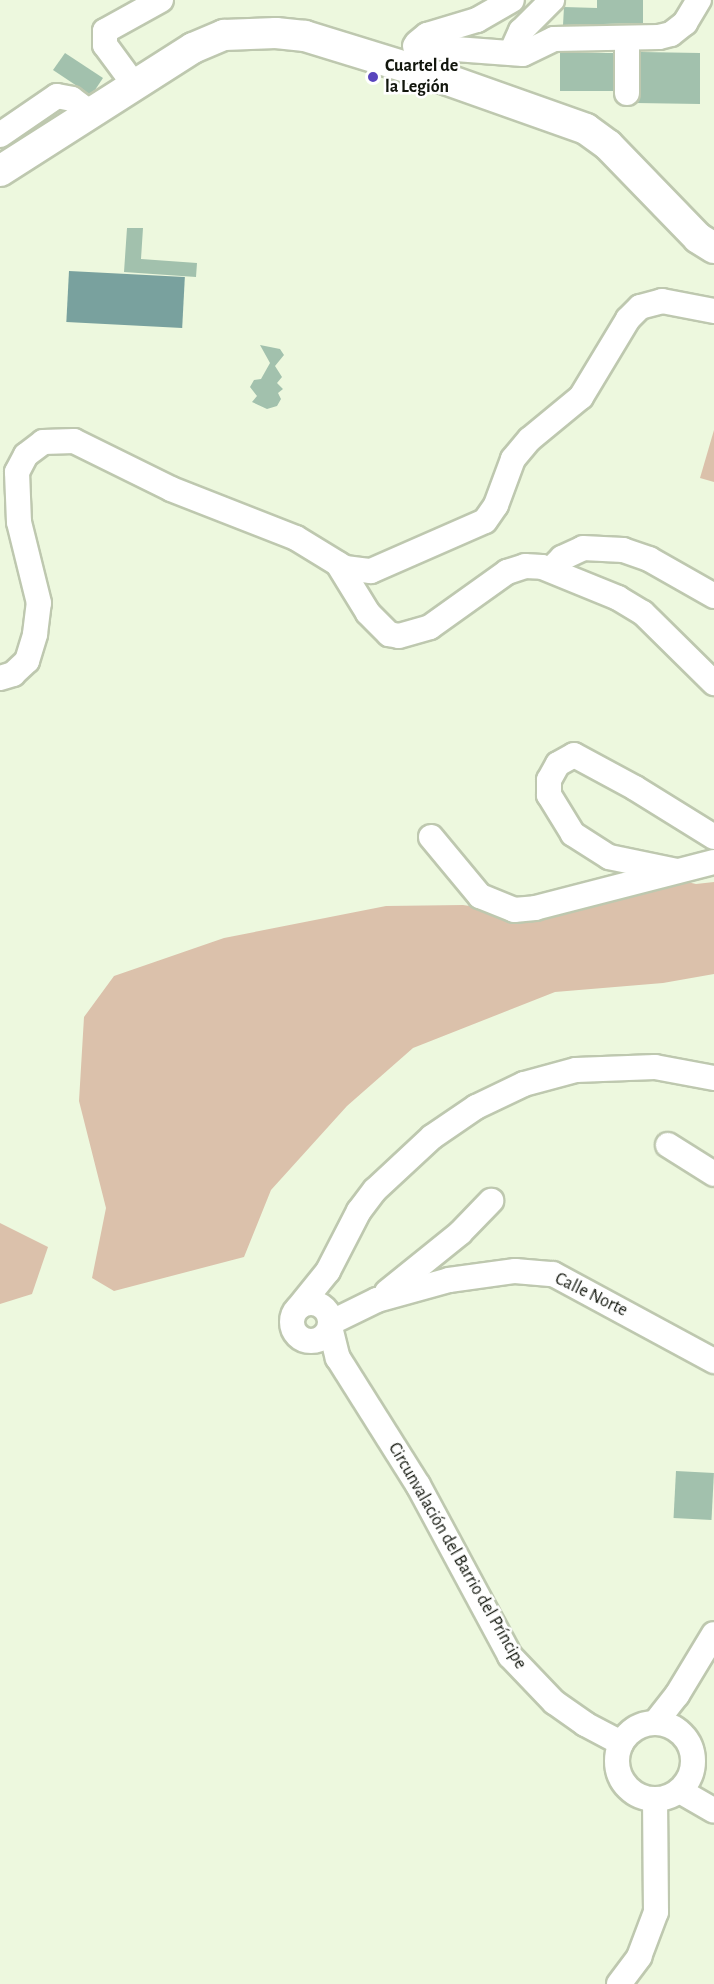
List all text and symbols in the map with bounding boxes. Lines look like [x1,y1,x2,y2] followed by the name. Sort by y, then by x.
[385,56,458,98] place label: Cuartel de la Legión
[366,70,380,84] marker: Cuartel de la Legión
[551,1268,631,1322] street label: Calle Norte
[383,1439,531,1673] street label: Circunvalación del Barrio del Príncipe

